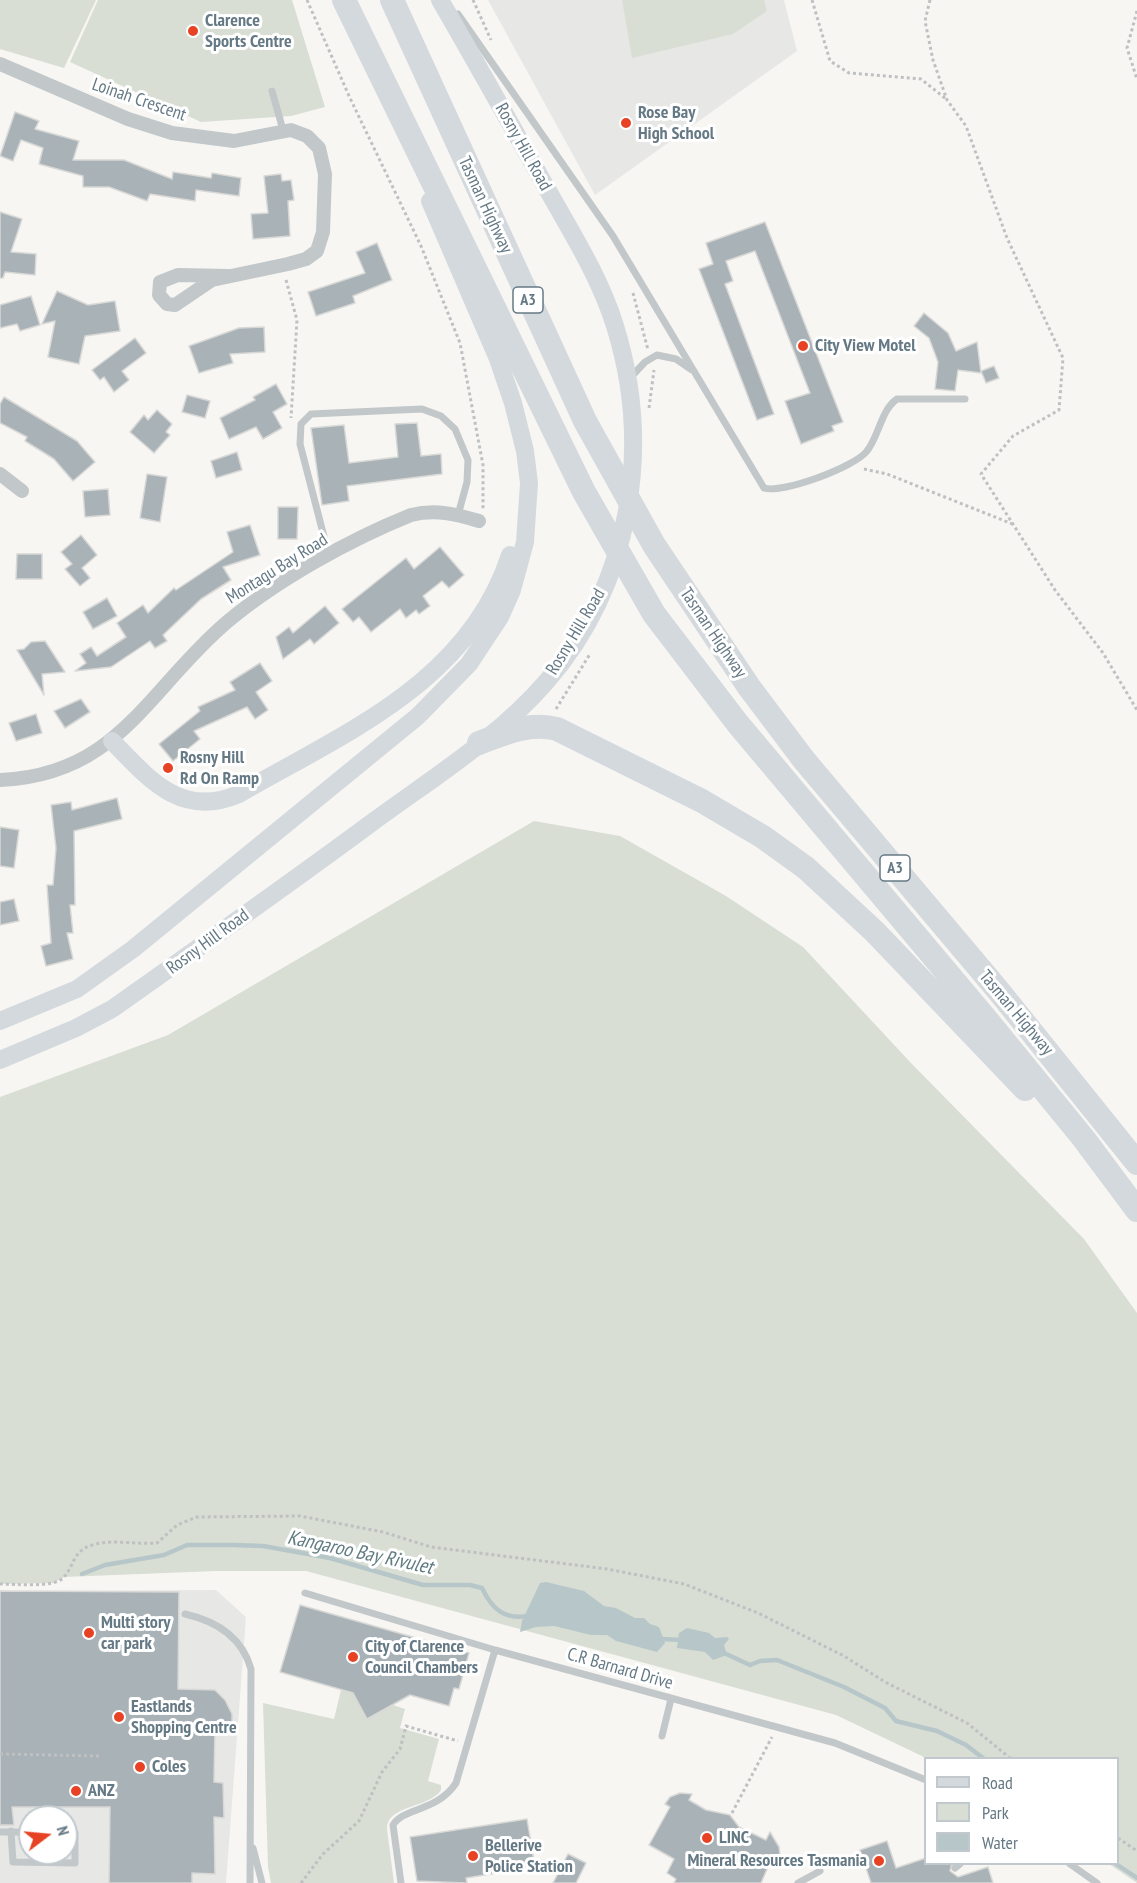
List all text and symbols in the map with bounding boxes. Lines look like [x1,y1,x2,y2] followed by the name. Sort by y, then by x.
[205,10,292,52] place label: Clarence Sports Centre
[186,24,200,38] marker: Clarence Sports Centre
[89,74,189,126] street label: Loinah Crescent
[490,99,556,195] street label: Rosny Hill Road
[638,102,714,144] place label: Rose Bay High School
[619,116,633,130] marker: Rose Bay High School
[453,153,517,257] street label: Tasman Highway
[513,287,543,313] road number: A3
[815,335,916,357] place label: City View Motel
[796,339,810,353] marker: City View Motel
[222,529,332,609] street label: Montagu Bay Road
[675,584,751,682] street label: Tasman Highway
[542,585,610,679] street label: Rosny Hill Road
[180,747,259,789] place label: Rosny Hill Rd On Ramp
[161,761,175,775] marker: Rosny Hill Rd On Ramp
[880,855,910,881] road number: A3
[163,905,253,979] street label: Rosny Hill Road
[974,966,1058,1060] street label: Tasman Highway
[285,1526,435,1580] water label: Kangaroo Bay Rivulet
[101,1612,170,1654] place label: Multi story car park
[82,1626,96,1640] marker: Multi story car park
[365,1636,478,1678] place label: City of Clarence Council Chambers
[565,1644,675,1694] street label: C.R Barnard Drive
[346,1650,360,1664] marker: City of Clarence Council Chambers
[131,1696,237,1738] place label: Eastlands Shopping Centre
[112,1710,126,1724] marker: Eastlands Shopping Centre
[152,1756,186,1778] place label: Coles
[924,1757,1119,1865] legend
[133,1760,147,1774] marker: Coles
[982,1771,1013,1794] text: Road
[88,1780,115,1802] place label: ANZ
[69,1784,83,1798] marker: ANZ
[982,1801,1009,1824] text: Park
[18,1805,78,1865] north arrow
[53,1824,74,1837] text: N
[719,1827,749,1849] place label: LINC
[700,1831,714,1845] marker: LINC
[982,1831,1018,1854] text: Water
[485,1835,573,1878] place label: Bellerive Police Station
[466,1849,480,1863] marker: Bellerive Police Station
[687,1850,867,1872] place label: Mineral Resources Tasmania
[872,1854,886,1868] marker: Mineral Resources Tasmania

